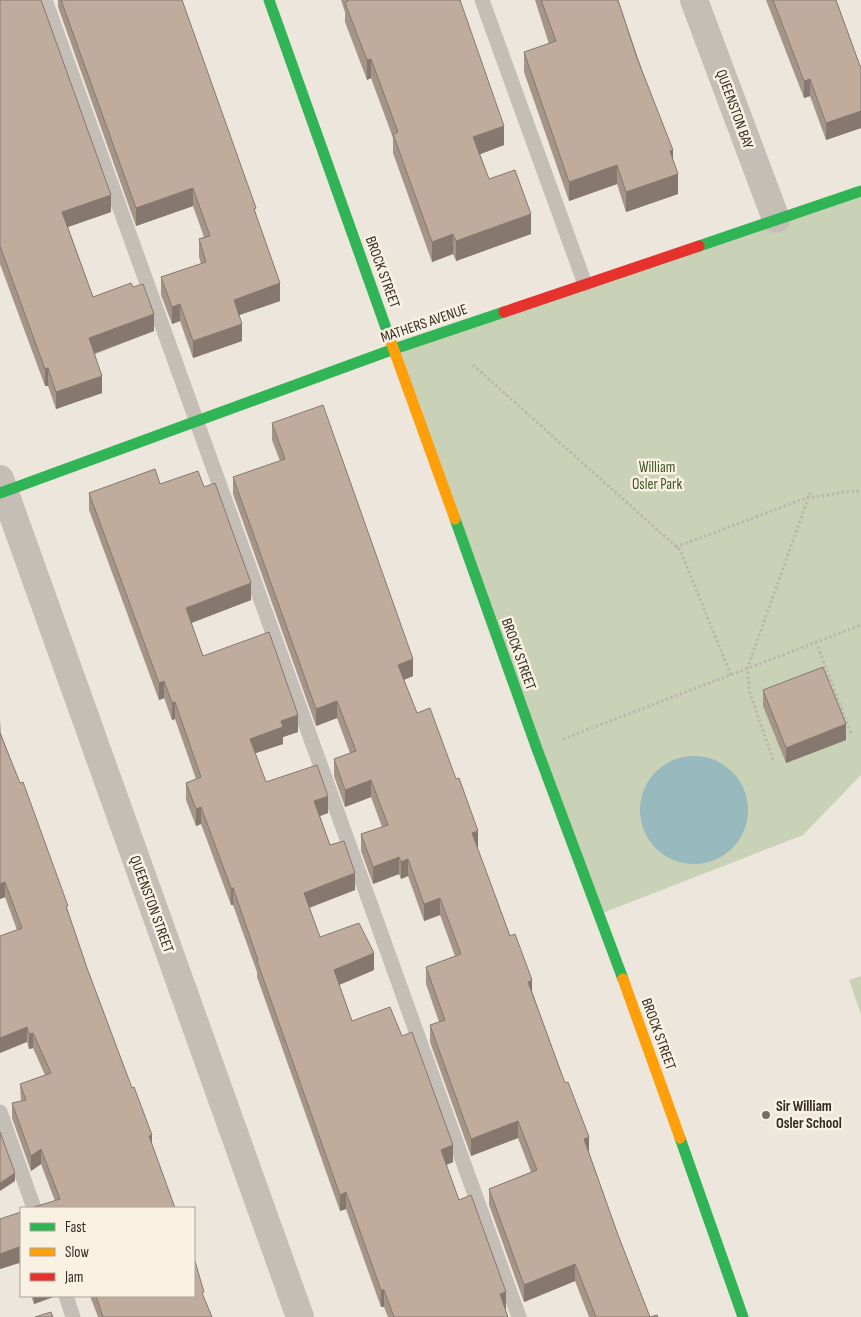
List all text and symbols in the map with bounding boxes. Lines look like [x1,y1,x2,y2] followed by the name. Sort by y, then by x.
[711,67,758,152] street label: QUEENSTON BAY
[361,234,404,311] street label: BROCK STREET
[378,300,470,347] street label: MATHERS AVENUE
[632,458,682,494] park label: William Osler Park
[497,616,540,693] street label: BROCK STREET
[125,853,178,955] street label: QUEENSTON STREET
[637,996,680,1073] street label: BROCK STREET
[776,1097,842,1133] place label: Sir William Osler School
[760,1109,772,1121] marker: Sir William Osler School
[20,1207,195,1297] legend
[65,1218,87,1237] text: Fast
[65,1243,89,1262] text: Slow
[64,1268,83,1287] text: Jam

